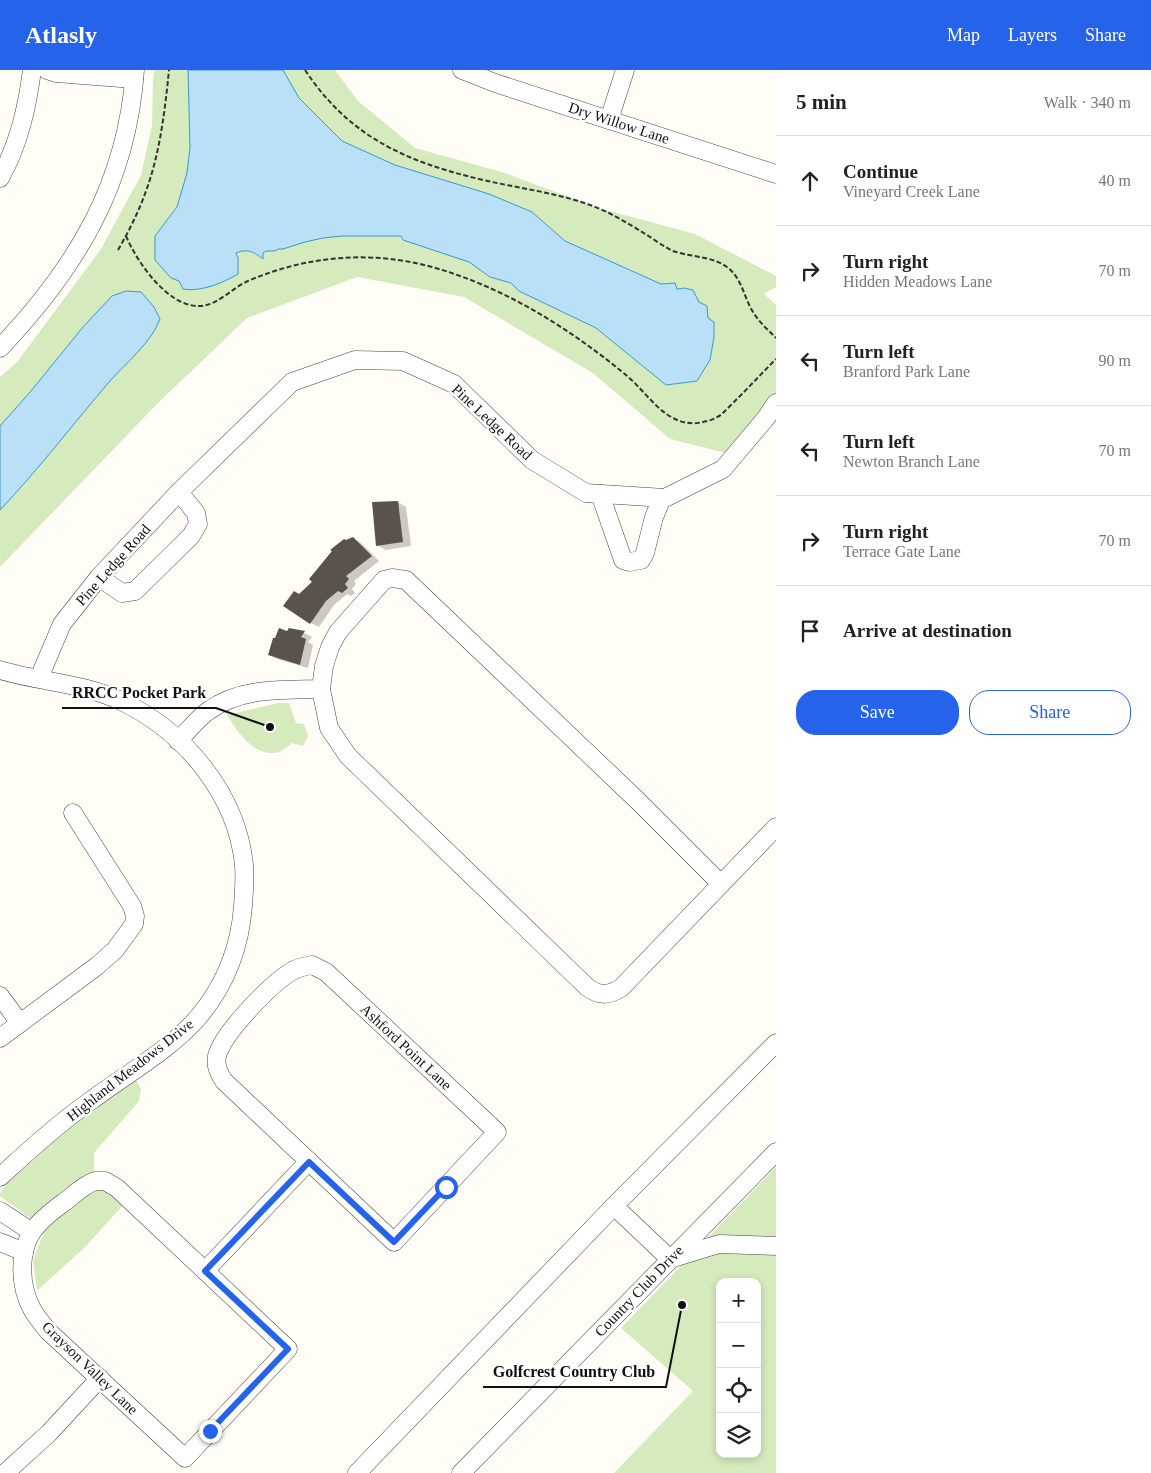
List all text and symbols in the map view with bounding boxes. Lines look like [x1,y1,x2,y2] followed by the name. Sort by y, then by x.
[25,22,97,48] text: Atlasly
[947,25,980,45] text: Map
[1008,25,1057,45] text: Layers
[1085,25,1126,45] text: Share
[796,90,847,114] text: 5 min
[1044,94,1131,111] text: Walk · 340 m
[567,99,672,147] street label: Dry Willow Lane
[843,161,918,182] text: Continue
[796,167,824,195] icon: ahead
[1099,172,1131,189] text: 40 m
[843,183,980,200] text: Vineyard Creek Lane
[843,251,928,272] text: Turn right
[796,257,824,285] icon: right
[1099,262,1131,279] text: 70 m
[843,273,992,290] text: Hidden Meadows Lane
[843,341,915,362] text: Turn left
[796,347,824,375] icon: left
[1099,352,1131,369] text: 90 m
[843,363,970,380] text: Branford Park Lane
[449,381,536,463] street label: Pine Ledge Road
[843,431,915,452] text: Turn left
[796,437,824,465] icon: left
[1099,442,1131,459] text: 70 m
[843,453,980,470] text: Newton Branch Lane
[72,521,154,609] street label: Pine Ledge Road
[843,521,928,542] text: Turn right
[796,527,824,555] icon: right
[1099,532,1131,549] text: 70 m
[843,543,961,560] text: Terrace Gate Lane
[796,617,824,645] icon: arrive
[843,620,1012,641] text: Arrive at destination
[62,677,216,708] callout: RRCC Pocket Park
[72,684,206,701] text: RRCC Pocket Park
[796,690,959,735] button: Save
[969,690,1131,735] button: Share
[357,1001,455,1093] street label: Ashford Point Lane
[64,1016,197,1124] street label: Highland Meadows Drive
[435,1176,458,1199] route start
[592,1242,687,1340] street label: Country Club Drive
[716,1278,761,1458] map controls
[716,1278,761,1323] button: +
[39,1318,141,1418] street label: Grayson Valley Lane
[716,1323,761,1368] button: −
[483,1356,666,1387] callout: Golfcrest Country Club
[493,1363,655,1381] text: Golfcrest Country Club
[716,1368,761,1413] button: locate
[716,1413,761,1458] button: layers
[199,1420,222,1443] route end

